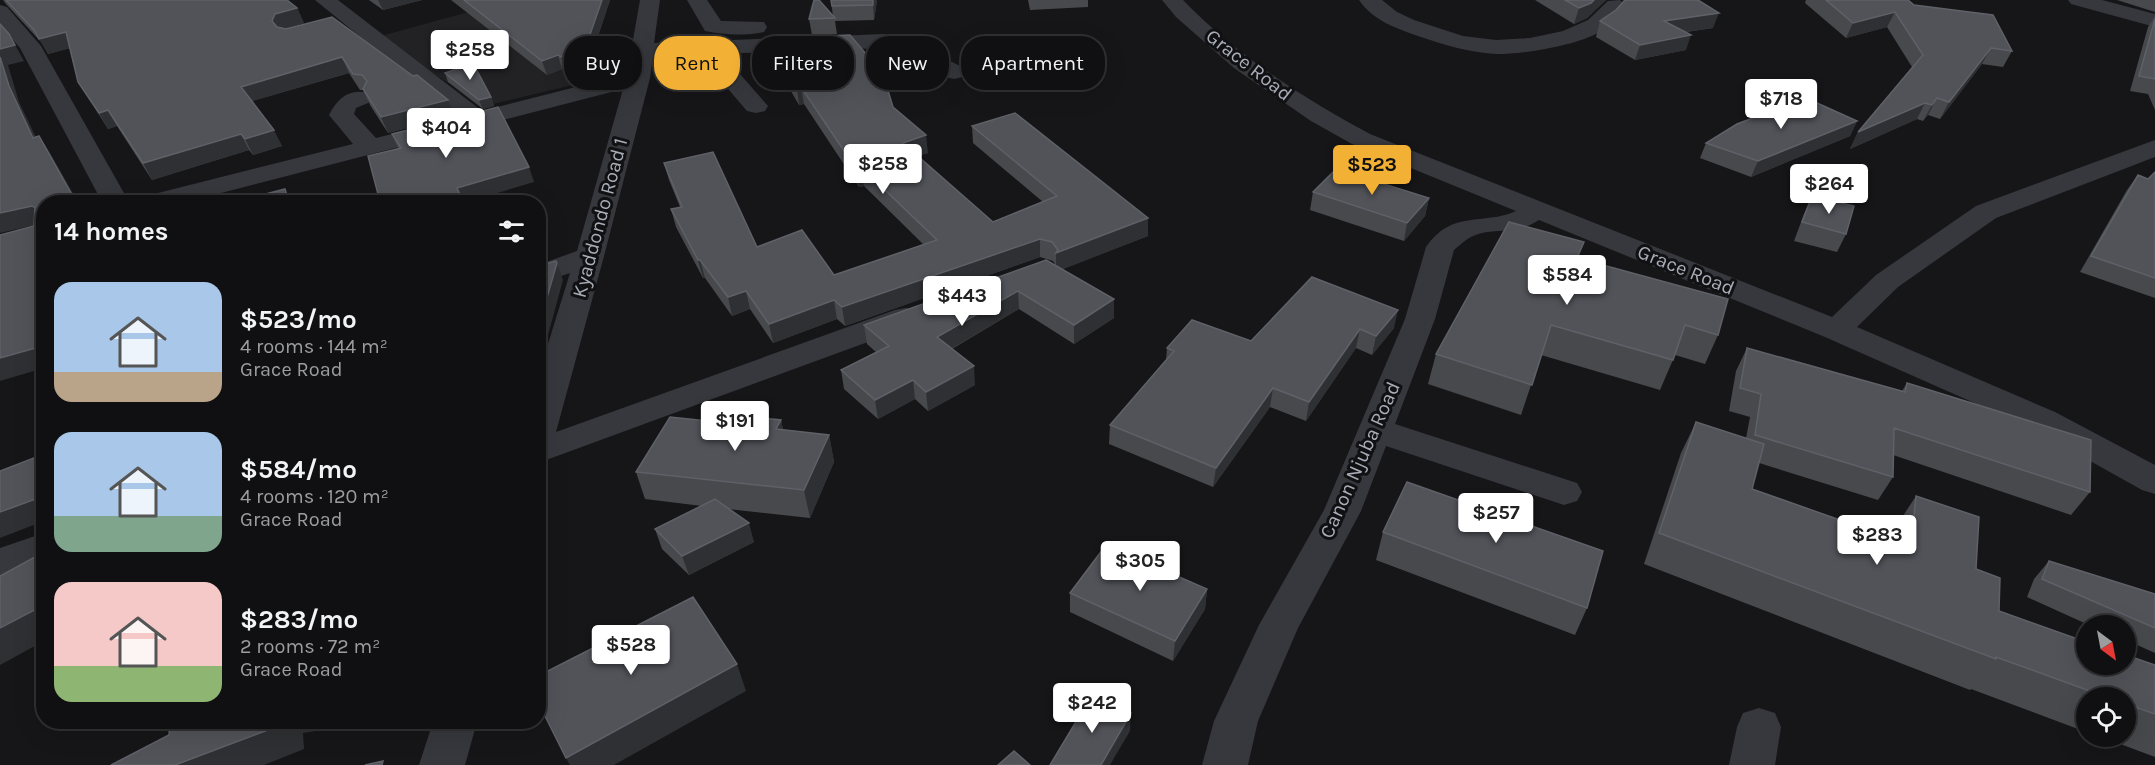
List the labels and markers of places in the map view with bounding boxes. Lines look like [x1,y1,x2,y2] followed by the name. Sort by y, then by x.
[434,30,506,81] pin: $258
[1745,79,1817,130] pin: $718
[410,108,482,159] pin: $404
[847,144,919,195] pin: $258
[1336,145,1408,196] pin: $523
[1793,164,1865,215] pin: $264
[1531,255,1603,306] pin: $584
[926,276,998,327] pin: $443
[699,401,771,452] pin: $191
[1460,493,1532,544] pin: $257
[1841,515,1913,566] pin: $283
[1104,541,1176,592] pin: $305
[595,625,667,676] pin: $528
[1056,683,1128,734] pin: $242

